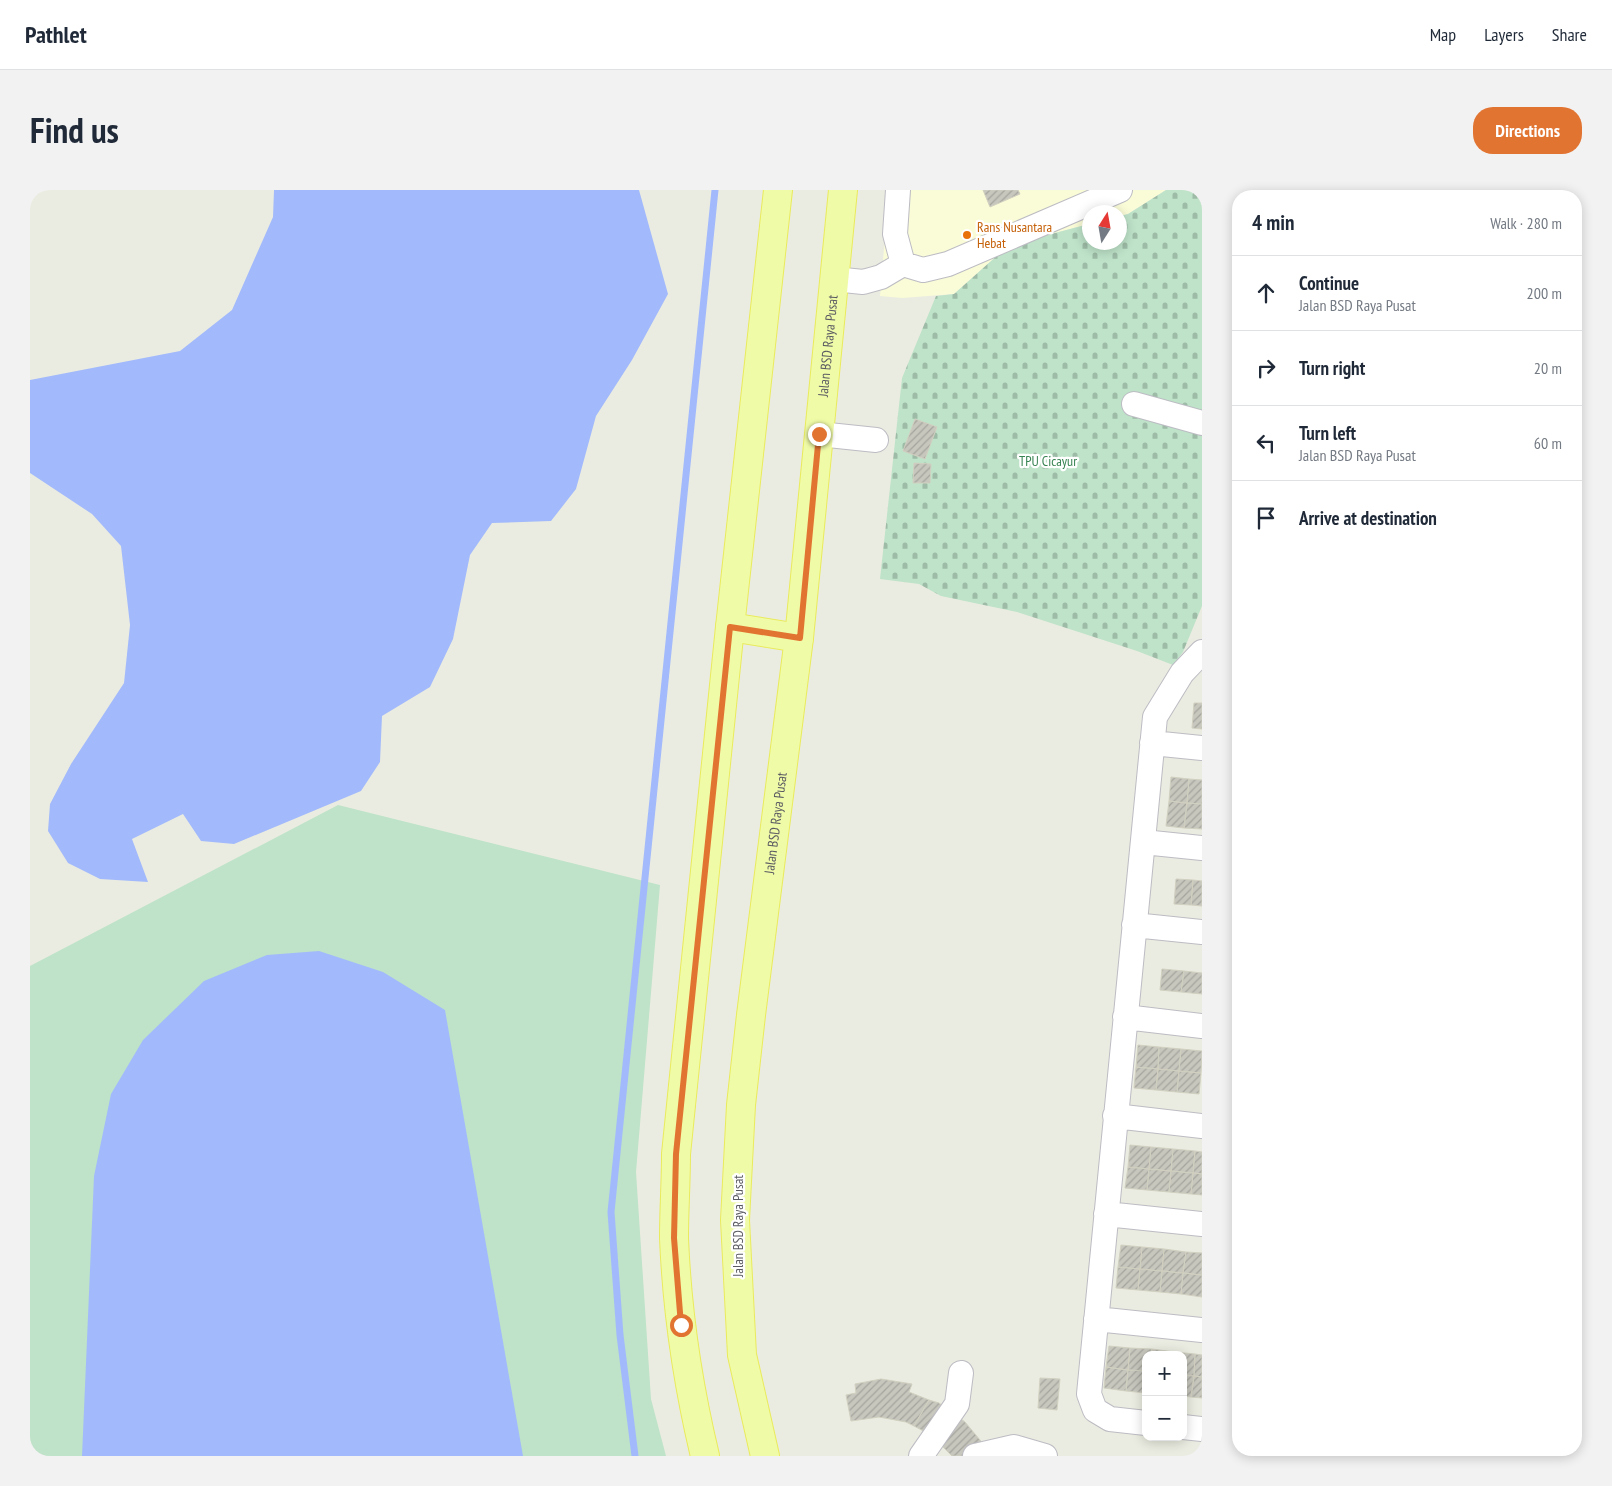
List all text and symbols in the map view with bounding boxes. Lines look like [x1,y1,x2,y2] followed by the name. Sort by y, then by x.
[25,19,87,50] text: Pathlet
[1430,23,1456,46] text: Map
[1484,23,1524,46] text: Layers
[1552,23,1587,46] text: Share
[30,107,119,153] text: Find us
[1473,107,1582,154] button: Directions
[1082,205,1127,250] north arrow
[1252,209,1294,236] text: 4 min
[1490,213,1562,233] text: Walk · 280 m
[977,218,1052,252] place label: Rans Nusantara Hebat
[961,229,973,241] marker: Rans Nusantara Hebat
[1299,271,1359,295] text: Continue
[1252,279,1280,307] icon: ahead
[1527,283,1562,303] text: 200 m
[814,294,842,399] street label: Jalan BSD Raya Pusat
[1299,295,1416,315] text: Jalan BSD Raya Pusat
[1252,354,1280,382] icon: right
[1299,356,1365,380] text: Turn right
[1534,358,1562,378] text: 20 m
[1299,421,1356,445] text: Turn left
[808,423,831,446] route end
[1252,429,1280,457] icon: left
[1534,433,1562,453] text: 60 m
[1299,445,1416,465] text: Jalan BSD Raya Pusat
[1019,452,1077,470] park label: TPU Cicayur
[1252,504,1280,532] icon: arrive
[1299,506,1437,530] text: Arrive at destination
[760,771,791,876] street label: Jalan BSD Raya Pusat
[729,1175,747,1278] street label: Jalan BSD Raya Pusat
[670,1314,693,1337] route start
[1142,1351,1187,1441] map controls
[1142,1351,1187,1396] button: +
[1142,1396,1187,1441] button: −

